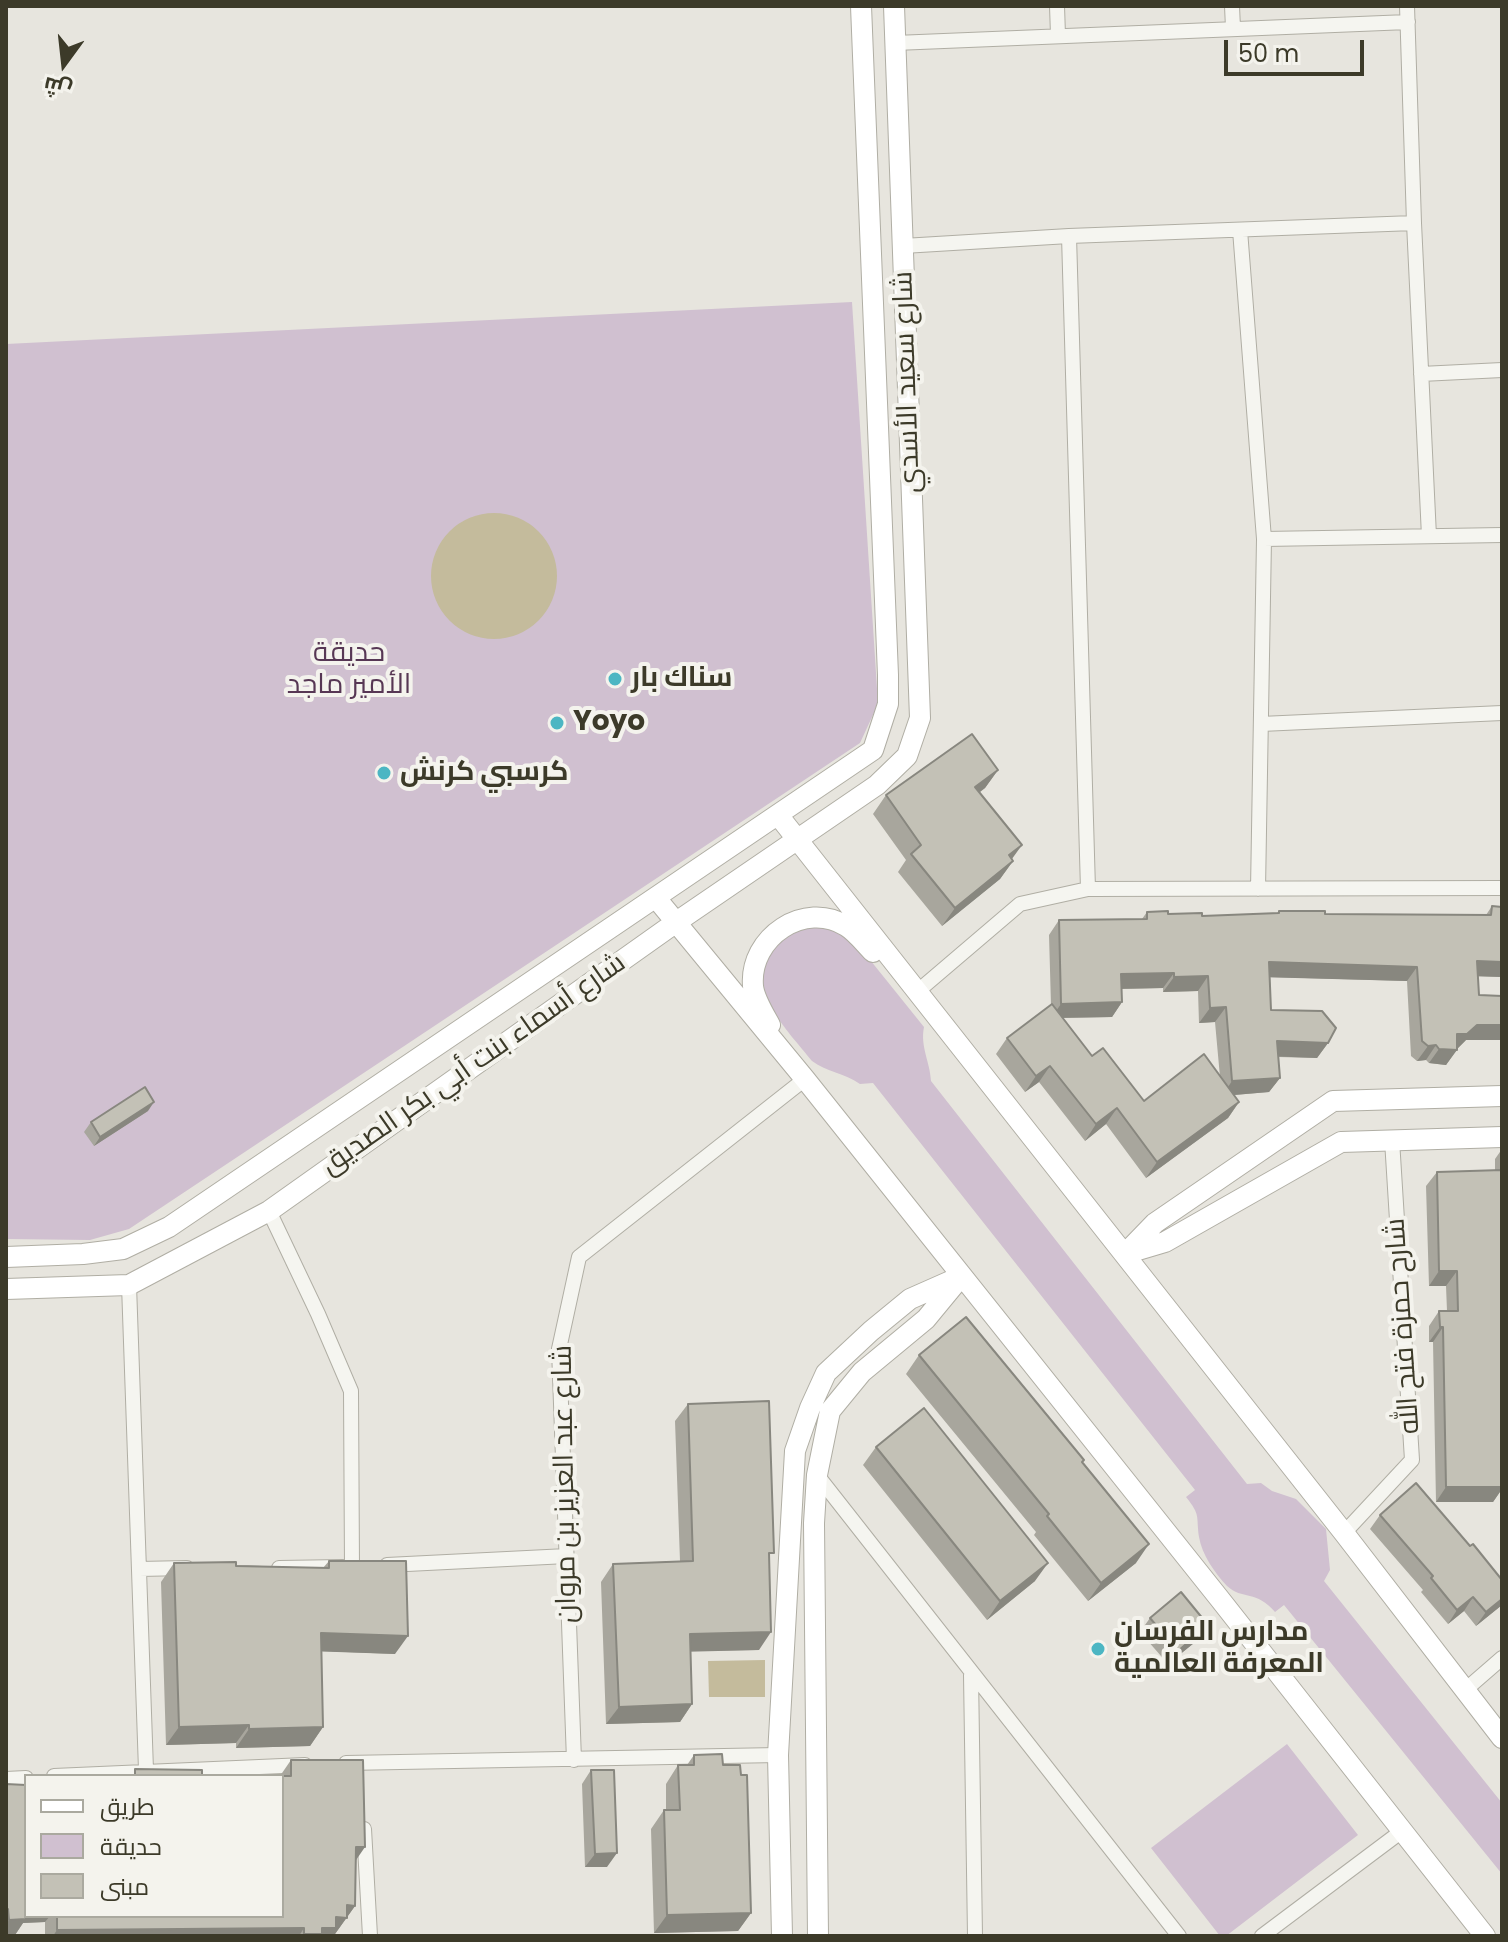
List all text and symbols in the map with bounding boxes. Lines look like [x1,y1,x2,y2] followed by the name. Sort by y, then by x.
[24,24,104,104] north arrow
[1228,24,1368,74] scale bar
[1238,37,1299,70] text: 50 m
[40,69,75,106] text: ش
[887,270,929,494] street label: شارع سعيد الأسدي
[287,637,411,703] park label: حديقة الأمير ماجد
[631,662,732,696] place label: سناك بار
[606,670,624,688] marker: سناك بار
[573,706,645,740] place label: Yoyo
[548,714,566,732] marker: Yoyo
[400,756,569,790] place label: كرسبي كرنش
[375,764,393,782] marker: كرسبي كرنش
[315,947,633,1183] street label: شارع أسماء بنت أبي بكر الصديق
[1380,1217,1428,1435] street label: شارح حمزة فتح الله
[547,1345,585,1623] street label: شارع عبد العزيز بن مروان
[1114,1616,1324,1682] place label: مدارس الفرسان المعرفة العالمية
[1089,1640,1107,1658] marker: مدارس الفرسان المعرفة العالمية
[24,1774,284,1918] legend
[100,1790,155,1823] text: طريق
[100,1830,162,1863] text: حديقة
[100,1870,149,1903] text: مبنى

